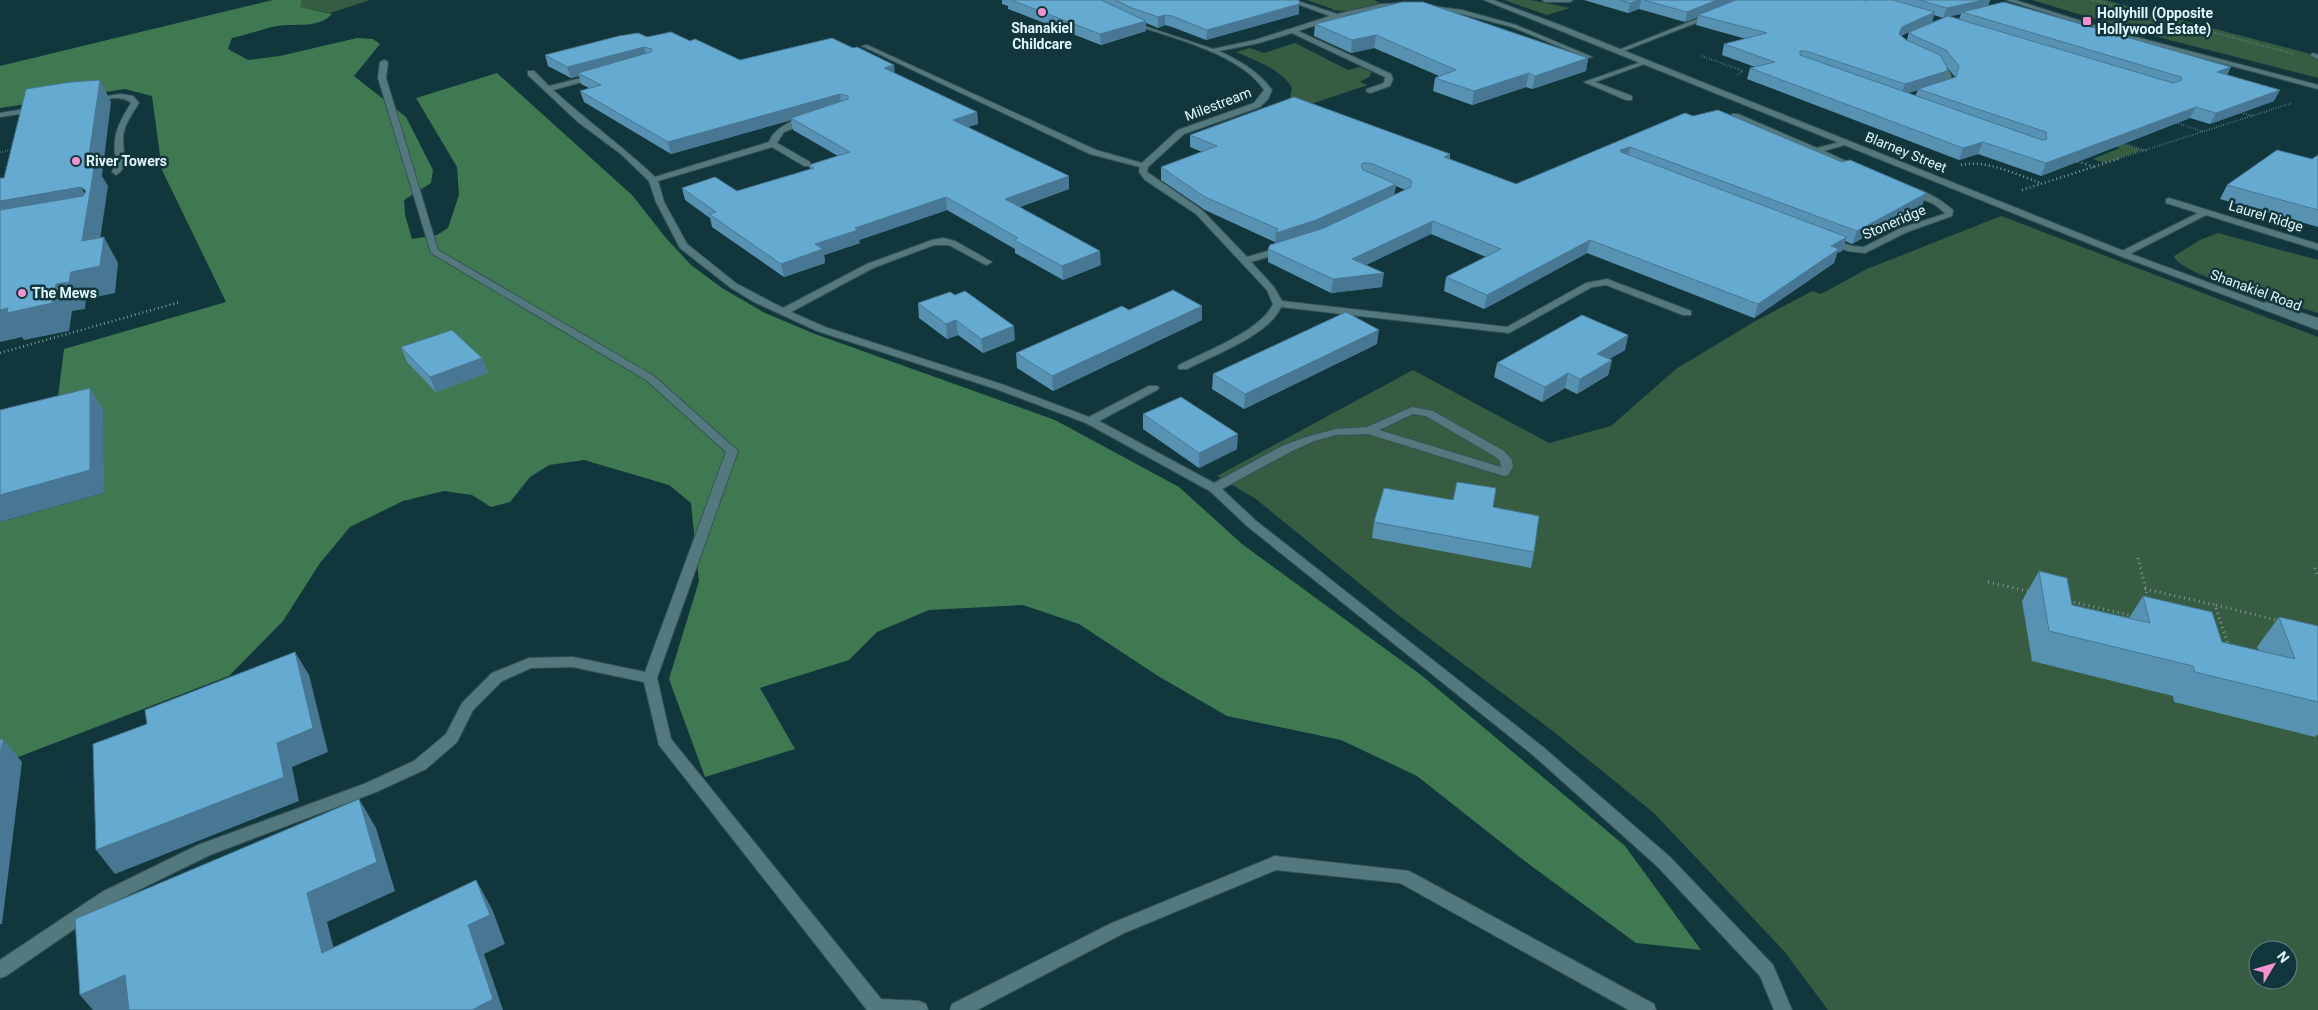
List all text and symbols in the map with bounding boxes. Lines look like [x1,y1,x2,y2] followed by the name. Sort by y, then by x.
[2097,5,2214,38] place label: Hollyhill (Opposite Hollywood Estate)
[1036,6,1048,18] marker: Shanakiel Childcare
[2081,15,2093,27] marker: Hollyhill (Opposite Hollywood Estate)
[1011,20,1073,52] place label: Shanakiel Childcare
[1182,84,1254,124] street label: Milestream
[1863,128,1950,176] street label: Blarney Street
[86,153,167,169] place label: River Towers
[70,155,82,167] marker: River Towers
[2227,197,2305,235] street label: Laurel Ridge
[1860,202,1928,242] street label: Stoneridge
[2208,266,2304,314] street label: Shanakiel Road
[32,285,97,301] place label: The Mews
[16,287,28,299] marker: The Mews
[2248,940,2298,990] north arrow
[2274,948,2293,966] text: N

